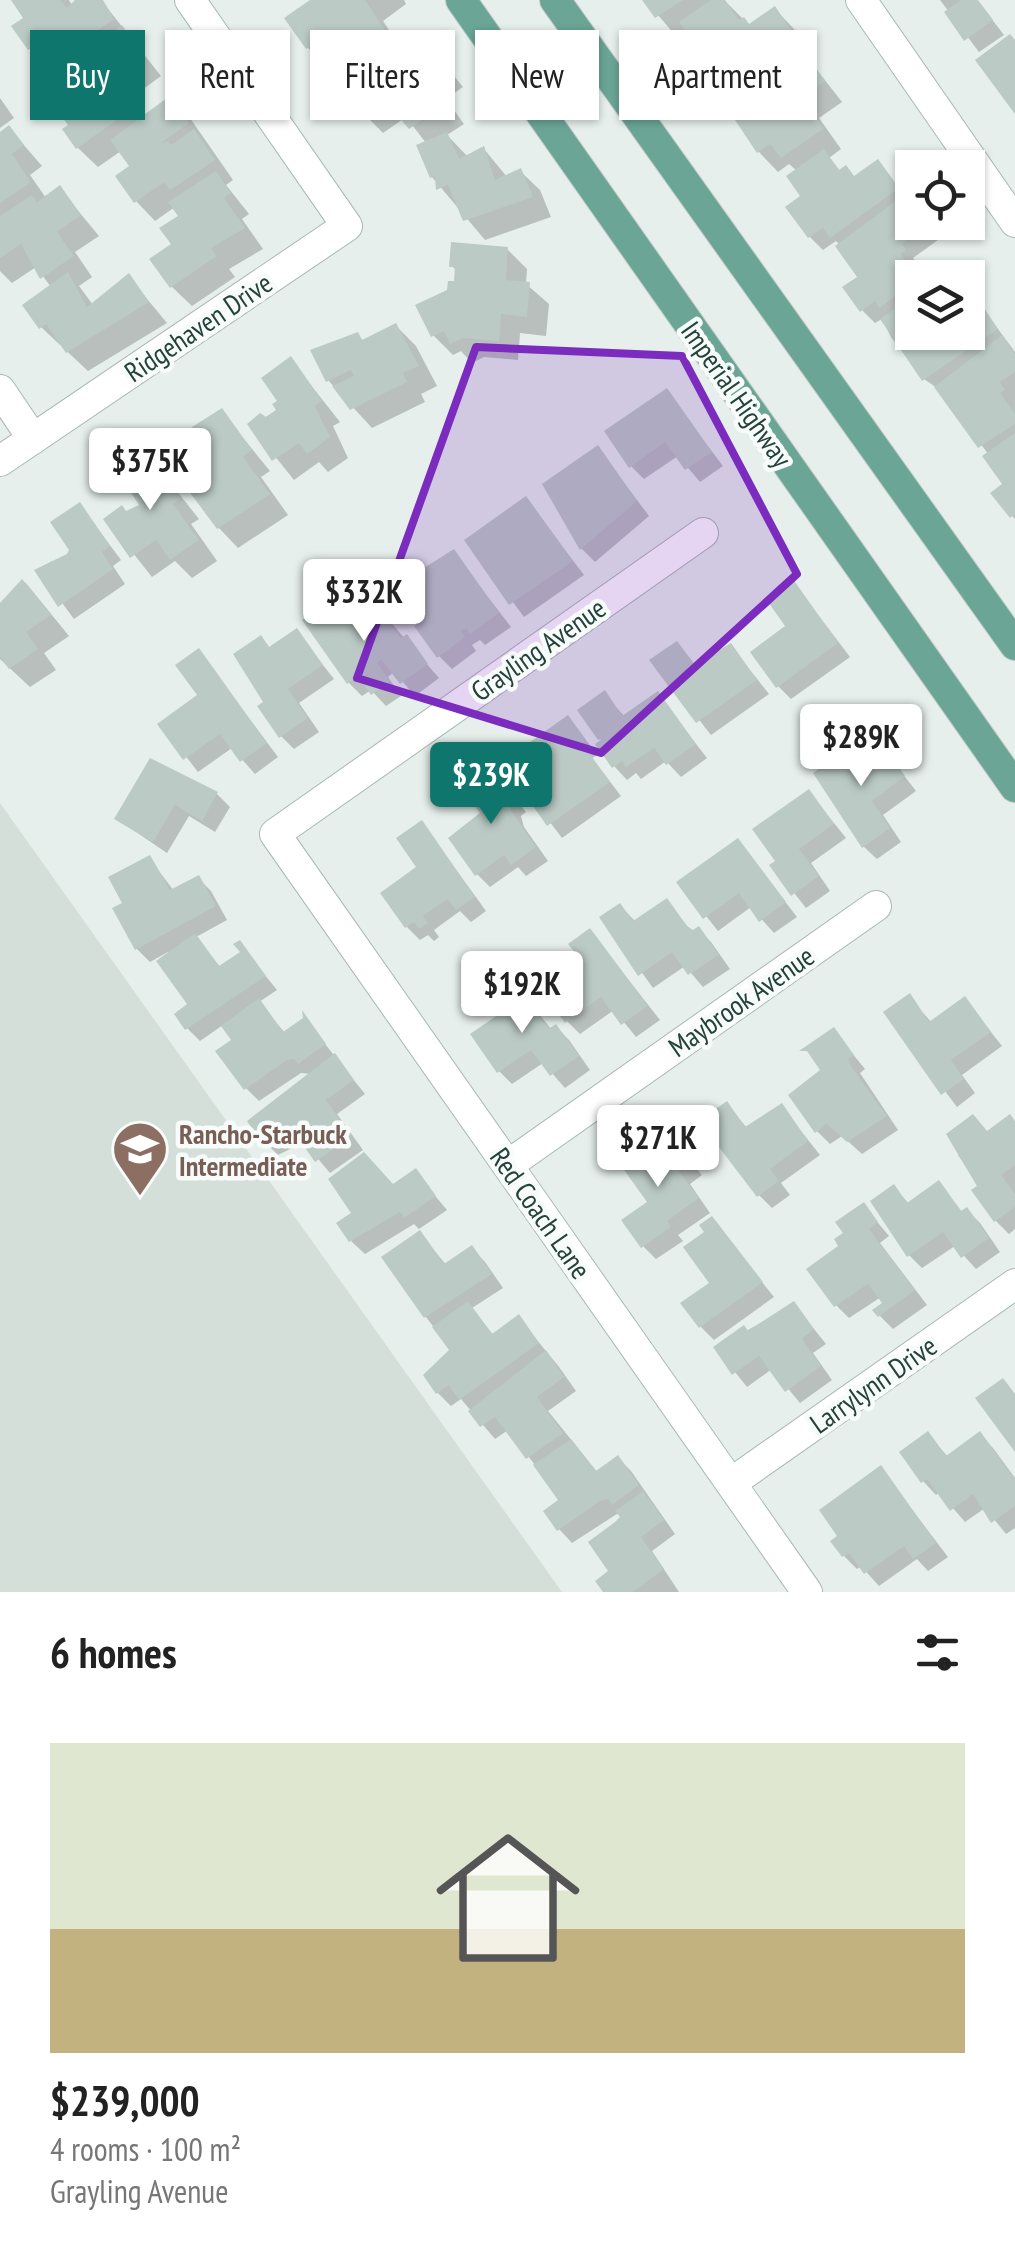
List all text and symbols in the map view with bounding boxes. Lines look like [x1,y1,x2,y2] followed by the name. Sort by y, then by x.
[30,30,145,120] chip: Buy
[165,30,290,120] chip: Rent
[310,30,455,120] chip: Filters
[475,30,599,120] chip: New
[619,30,817,120] chip: Apartment
[895,150,985,350] map controls
[895,150,985,240] button: locate
[895,260,985,350] button: layers
[117,264,279,390] street label: Ridgehaven Drive
[673,314,801,474] street label: Imperial Highway
[80,428,220,513] pin: $375K
[111,439,189,481] text: $375K
[294,559,434,644] pin: $332K
[325,570,403,612] text: $332K
[463,589,613,709] street label: Grayling Avenue
[791,704,931,789] pin: $289K
[822,715,900,757] text: $289K
[421,742,561,827] pin: $239K
[452,753,530,795] text: $239K
[661,937,821,1065] street label: Maybrook Avenue
[452,951,592,1036] pin: $192K
[483,962,561,1004] text: $192K
[588,1105,728,1190] pin: $271K
[179,1115,347,1184] place label: Rancho-Starbuck Intermediate
[619,1116,697,1158] text: $271K
[110,1119,170,1198] school or university icon: Rancho-Starbuck Intermediate
[482,1140,600,1286] street label: Red Coach Lane
[802,1327,944,1441] street label: Larrylynn Drive
[50,1625,177,1680] text: 6 homes
[910,1625,965,1680] icon: filters
[418,1808,598,1988] icon: home
[50,2073,200,2128] text: $239,000
[50,2128,241,2170] text: 4 rooms · 100 m²
[50,2170,228,2212] text: Grayling Avenue

